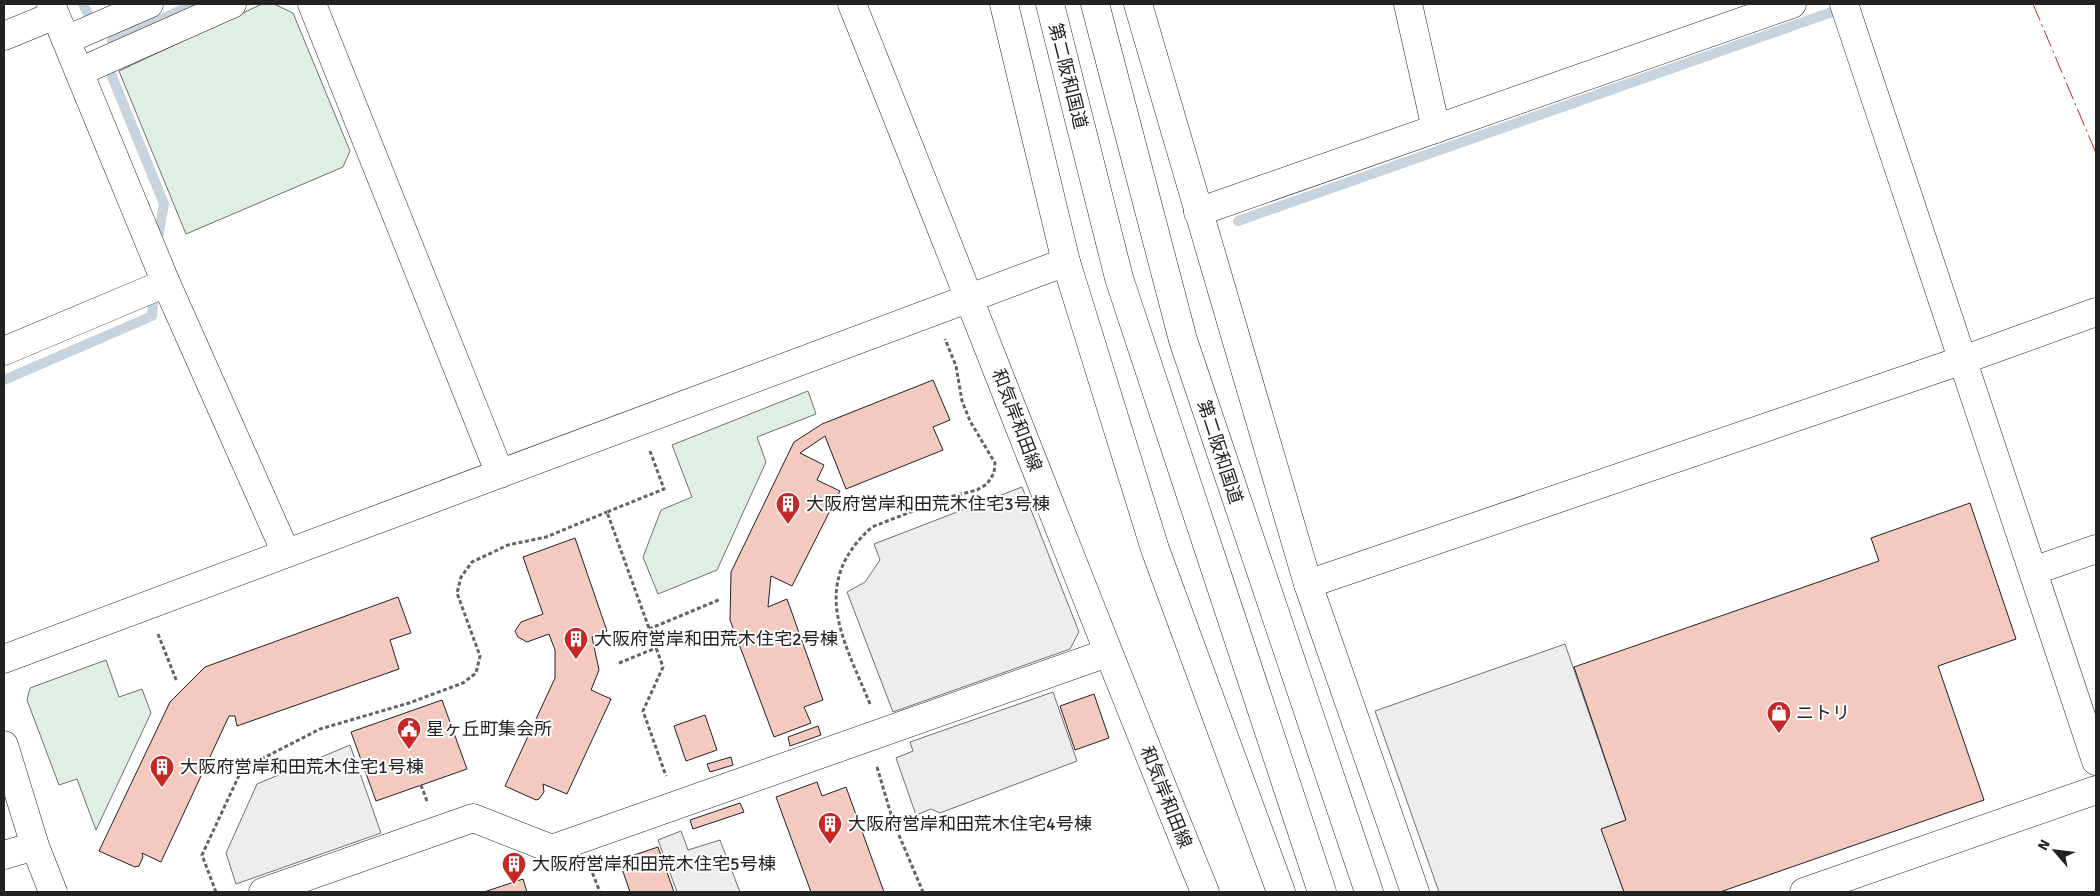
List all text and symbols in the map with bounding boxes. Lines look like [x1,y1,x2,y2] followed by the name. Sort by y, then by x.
[1044,21,1092,131] street label: 第二阪和国道
[987,366,1047,474] street label: 和気岸和田線
[1193,397,1247,507] street label: 第二阪和国道
[775,491,801,525] building icon: 大阪府営岸和田荒木住宅3号棟
[806,493,1050,515] place label: 大阪府営岸和田荒木住宅3号棟
[563,626,589,660] building icon: 大阪府営岸和田荒木住宅2号棟
[594,628,838,650] place label: 大阪府営岸和田荒木住宅2号棟
[1766,700,1792,734] shop icon: ニトリ
[1796,702,1850,724] place label: ニトリ
[396,716,422,750] public building icon: 星ヶ丘町集会所
[426,718,552,740] place label: 星ヶ丘町集会所
[1136,743,1196,851] street label: 和気岸和田線
[149,754,175,788] building icon: 大阪府営岸和田荒木住宅1号棟
[180,756,424,778] place label: 大阪府営岸和田荒木住宅1号棟
[817,811,843,845] building icon: 大阪府営岸和田荒木住宅4号棟
[848,813,1092,835] place label: 大阪府営岸和田荒木住宅4号棟
[2030,826,2080,876] north arrow
[2034,837,2054,853] text: N
[501,851,527,885] building icon: 大阪府営岸和田荒木住宅5号棟
[532,853,776,875] place label: 大阪府営岸和田荒木住宅5号棟

